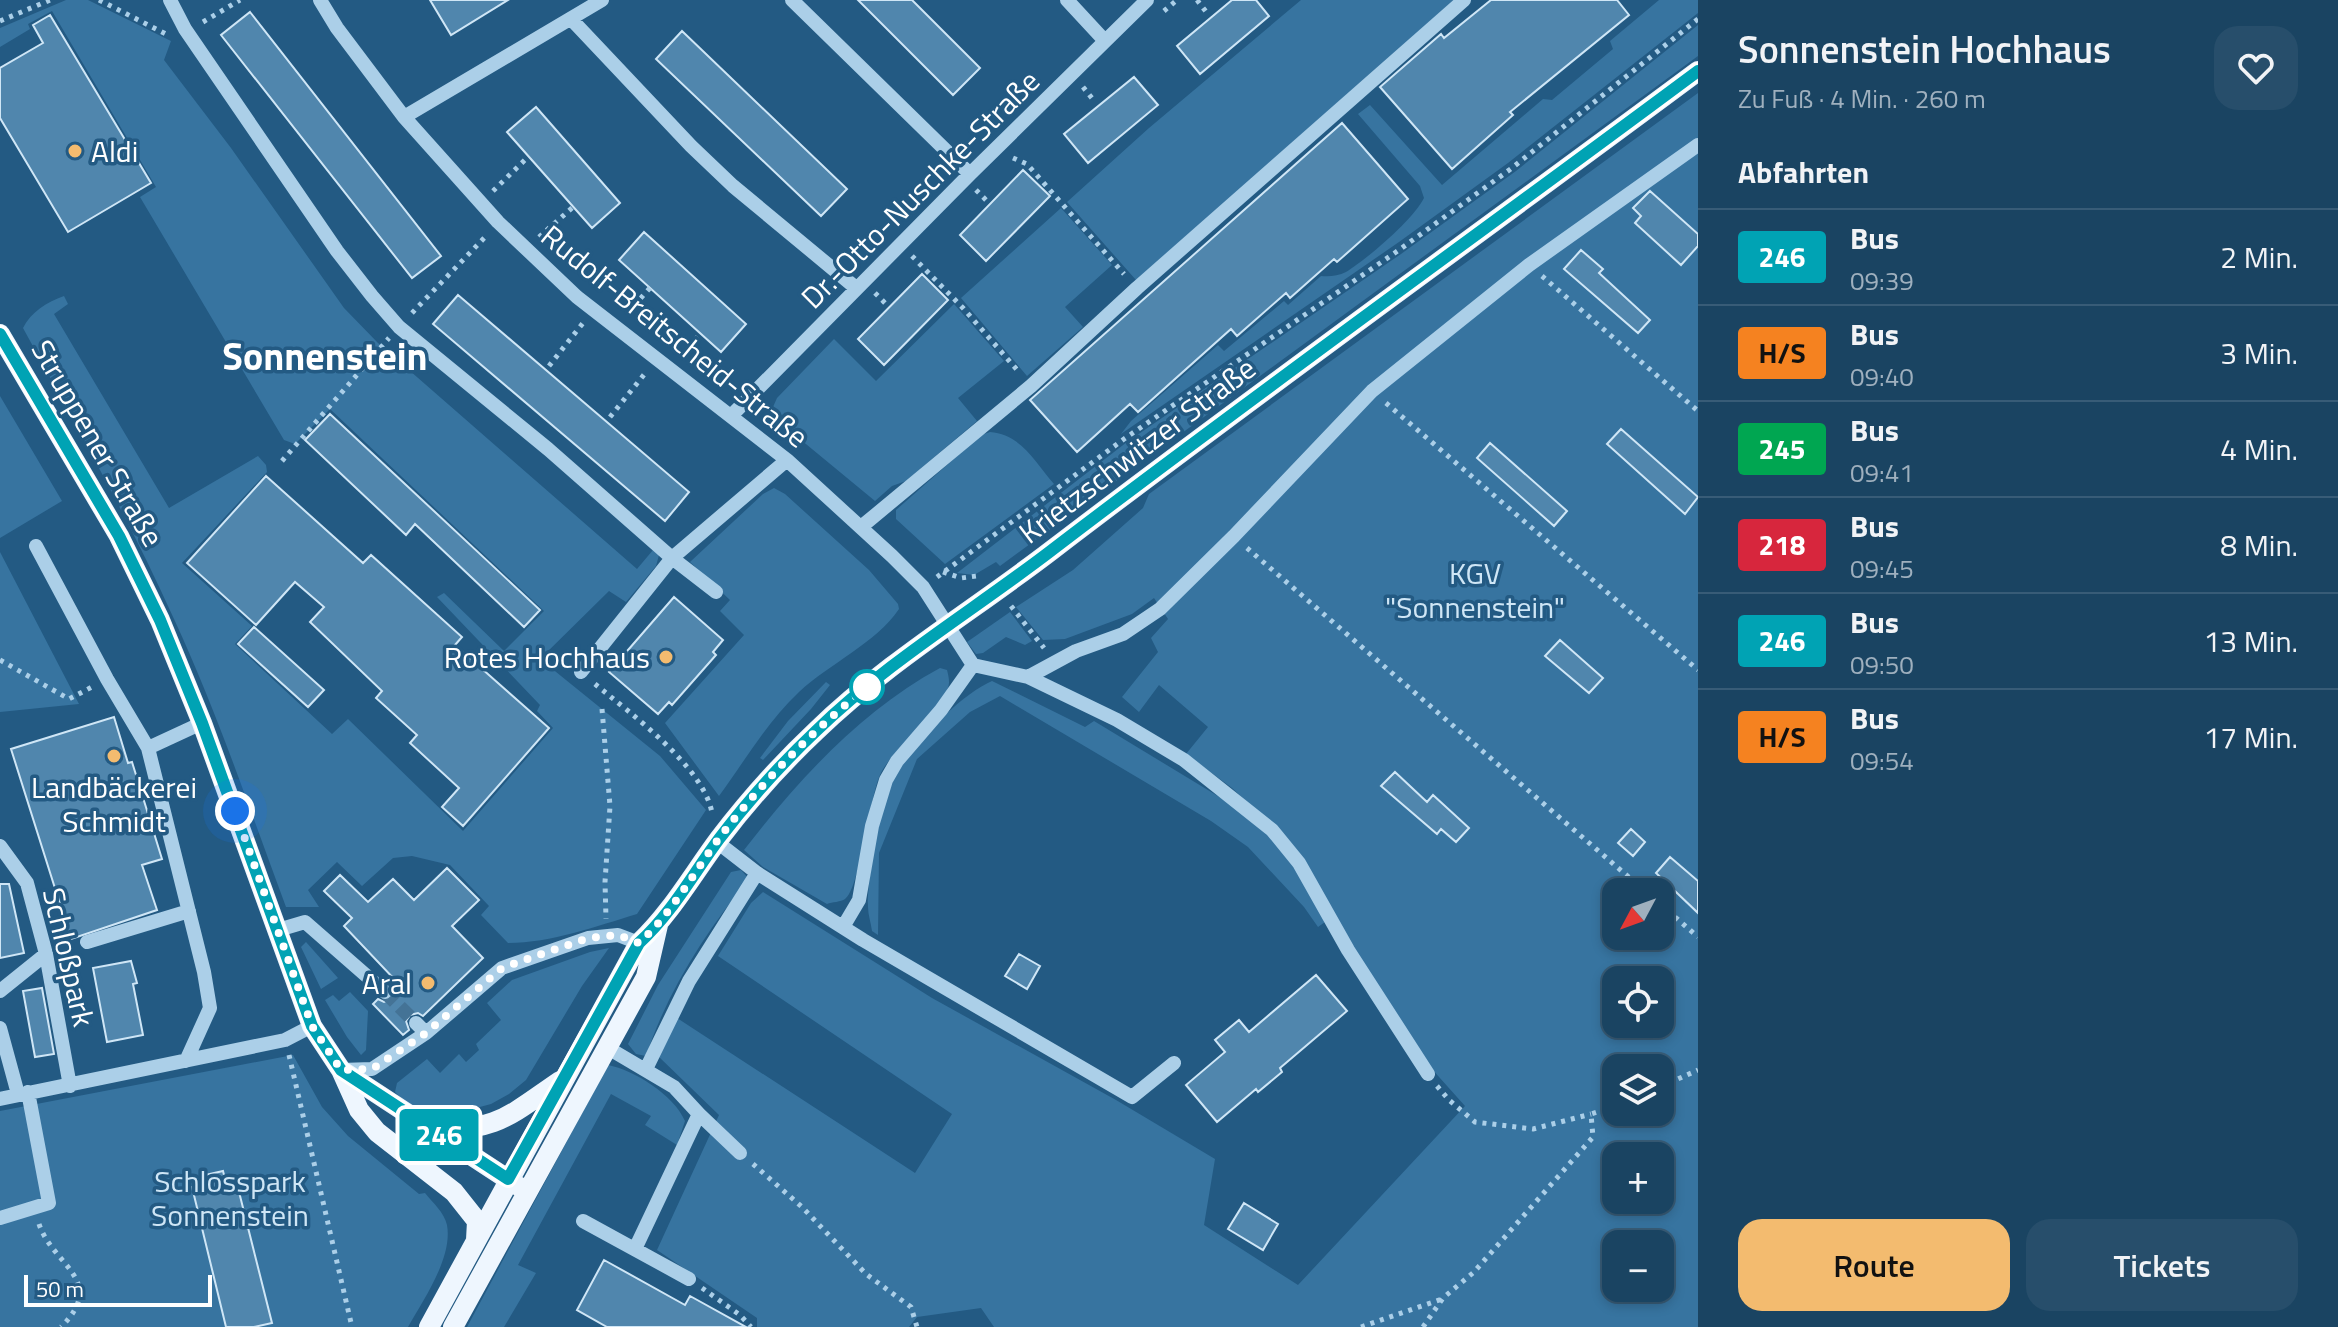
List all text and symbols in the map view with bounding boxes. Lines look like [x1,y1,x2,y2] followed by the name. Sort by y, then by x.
[1738,20,2111,78] text: Sonnenstein Hochhaus
[2214,26,2298,110] button: heart
[790,59,1050,319] street label: Dr.-Otto-Nuschke-Straße
[1738,79,1986,118] text: Zu Fuß · 4 Min. · 260 m
[91,128,138,174] place label: Aldi
[66,142,84,160] marker: Aldi
[1738,149,1869,195] text: Abfahrten
[531,213,819,459] street label: Rudolf-Breitscheid-Straße
[1850,215,1899,261] text: Bus
[2220,234,2298,280] text: 2 Min.
[1758,235,1806,278] text: 246
[1850,261,1914,300] text: 09:39
[1850,311,1899,357] text: Bus
[222,327,428,385] district label: Sonnenstein
[2220,330,2298,376] text: 3 Min.
[20,331,176,555] street label: Struppener Straße
[1758,331,1806,374] text: H/S
[1009,346,1265,554] street label: Krietzschwitzer Straße
[1850,357,1914,396] text: 09:40
[1850,407,1899,453] text: Bus
[2220,426,2298,472] text: 4 Min.
[1758,427,1806,470] text: 245
[1850,453,1914,492] text: 09:41
[1850,503,1899,549] text: Bus
[2220,522,2298,568] text: 8 Min.
[1758,523,1806,566] text: 218
[1850,549,1914,588] text: 09:45
[1385,550,1565,630] park label: KGV "Sonnenstein"
[1850,599,1899,645] text: Bus
[2203,618,2298,664] text: 13 Min.
[1758,619,1806,662] text: 246
[444,634,650,680] place label: Rotes Hochhaus
[1850,645,1914,684] text: 09:50
[657,648,675,666] marker: Rotes Hochhaus
[850,670,884,704] unlabelled marker
[1850,695,1899,741] text: Bus
[2203,714,2298,760] text: 17 Min.
[1758,715,1806,758] text: H/S
[1850,741,1914,780] text: 09:54
[105,747,123,765] marker: Landbäckerei Schmidt
[31,764,197,844] place label: Landbäckerei Schmidt
[215,791,255,831] your location
[1602,878,1674,950] north arrow
[1602,878,1674,1302] map controls
[31,883,107,1031] street label: Schloßpark
[362,960,412,1006] place label: Aral
[1602,966,1674,1038] button: locate
[419,974,437,992] marker: Aral
[1602,1054,1674,1126] button: layers
[393,1109,485,1161] line badge: 246
[415,1113,463,1156] text: 246
[1602,1142,1674,1214] button: +
[151,1158,309,1238] park label: Schlosspark Sonnenstein
[1738,1219,2010,1311] button: Route
[2026,1219,2298,1311] button: Tickets
[1602,1230,1674,1302] button: −
[24,1271,212,1307] scale bar
[36,1272,84,1306] text: 50 m

